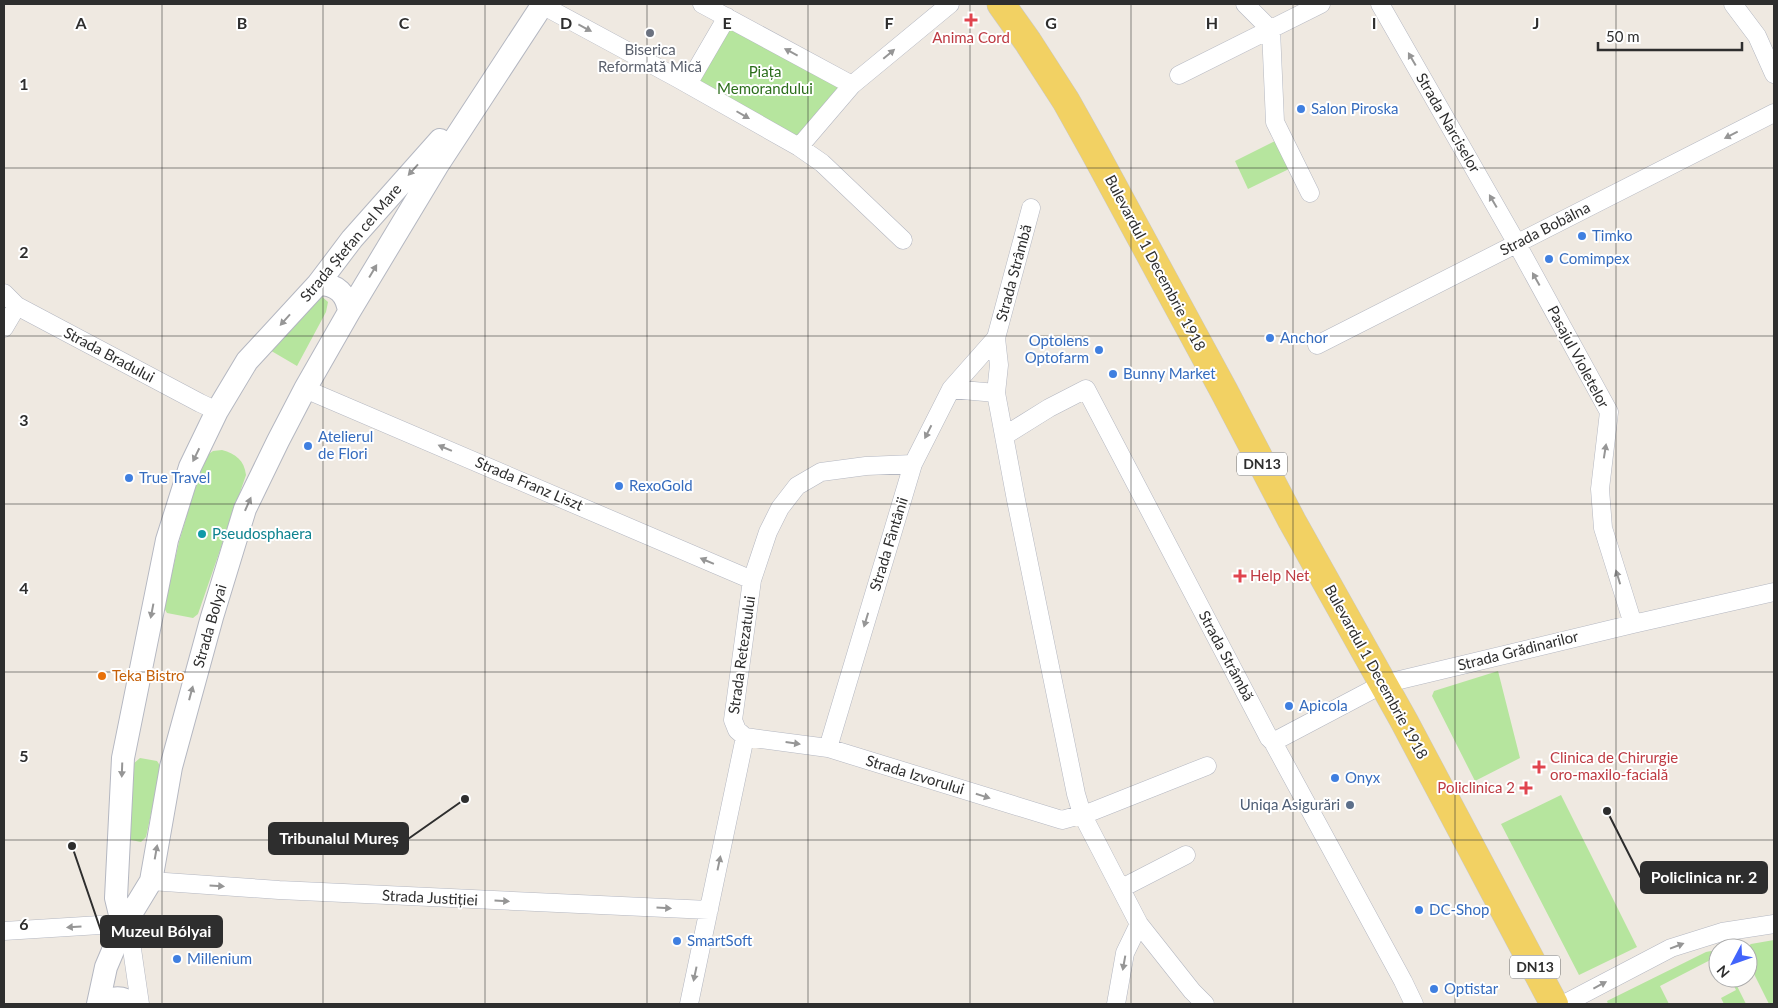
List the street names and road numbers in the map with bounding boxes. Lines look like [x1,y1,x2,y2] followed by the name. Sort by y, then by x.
[1413,69,1485,176] street label: Strada Narciselor
[1102,172,1210,354] street label: Bulevardul 1 Decembrie 1918
[296,180,405,305] street label: Strada Ștefan cel Mare
[1496,198,1593,259] street label: Strada Bobâlna
[991,222,1035,323] street label: Strada Strâmbă
[1544,302,1614,411] street label: Pasajul Violetelor
[61,323,158,386] street label: Strada Bradului
[473,452,587,514] street label: Strada Franz Liszt
[1237,452,1287,476] road number: DN13
[865,495,911,593] street label: Strada Fântânii
[1321,581,1432,762] street label: Bulevardul 1 Decembrie 1918
[189,582,230,670] street label: Strada Bolyai
[724,595,758,715] street label: Strada Retezatului
[1195,607,1258,704] street label: Strada Strâmbă
[1456,626,1580,674] street label: Strada Grădinarilor
[864,751,967,798] street label: Strada Izvorului
[382,886,478,908] street label: Strada Justiției
[1510,956,1560,979] road number: DN13

